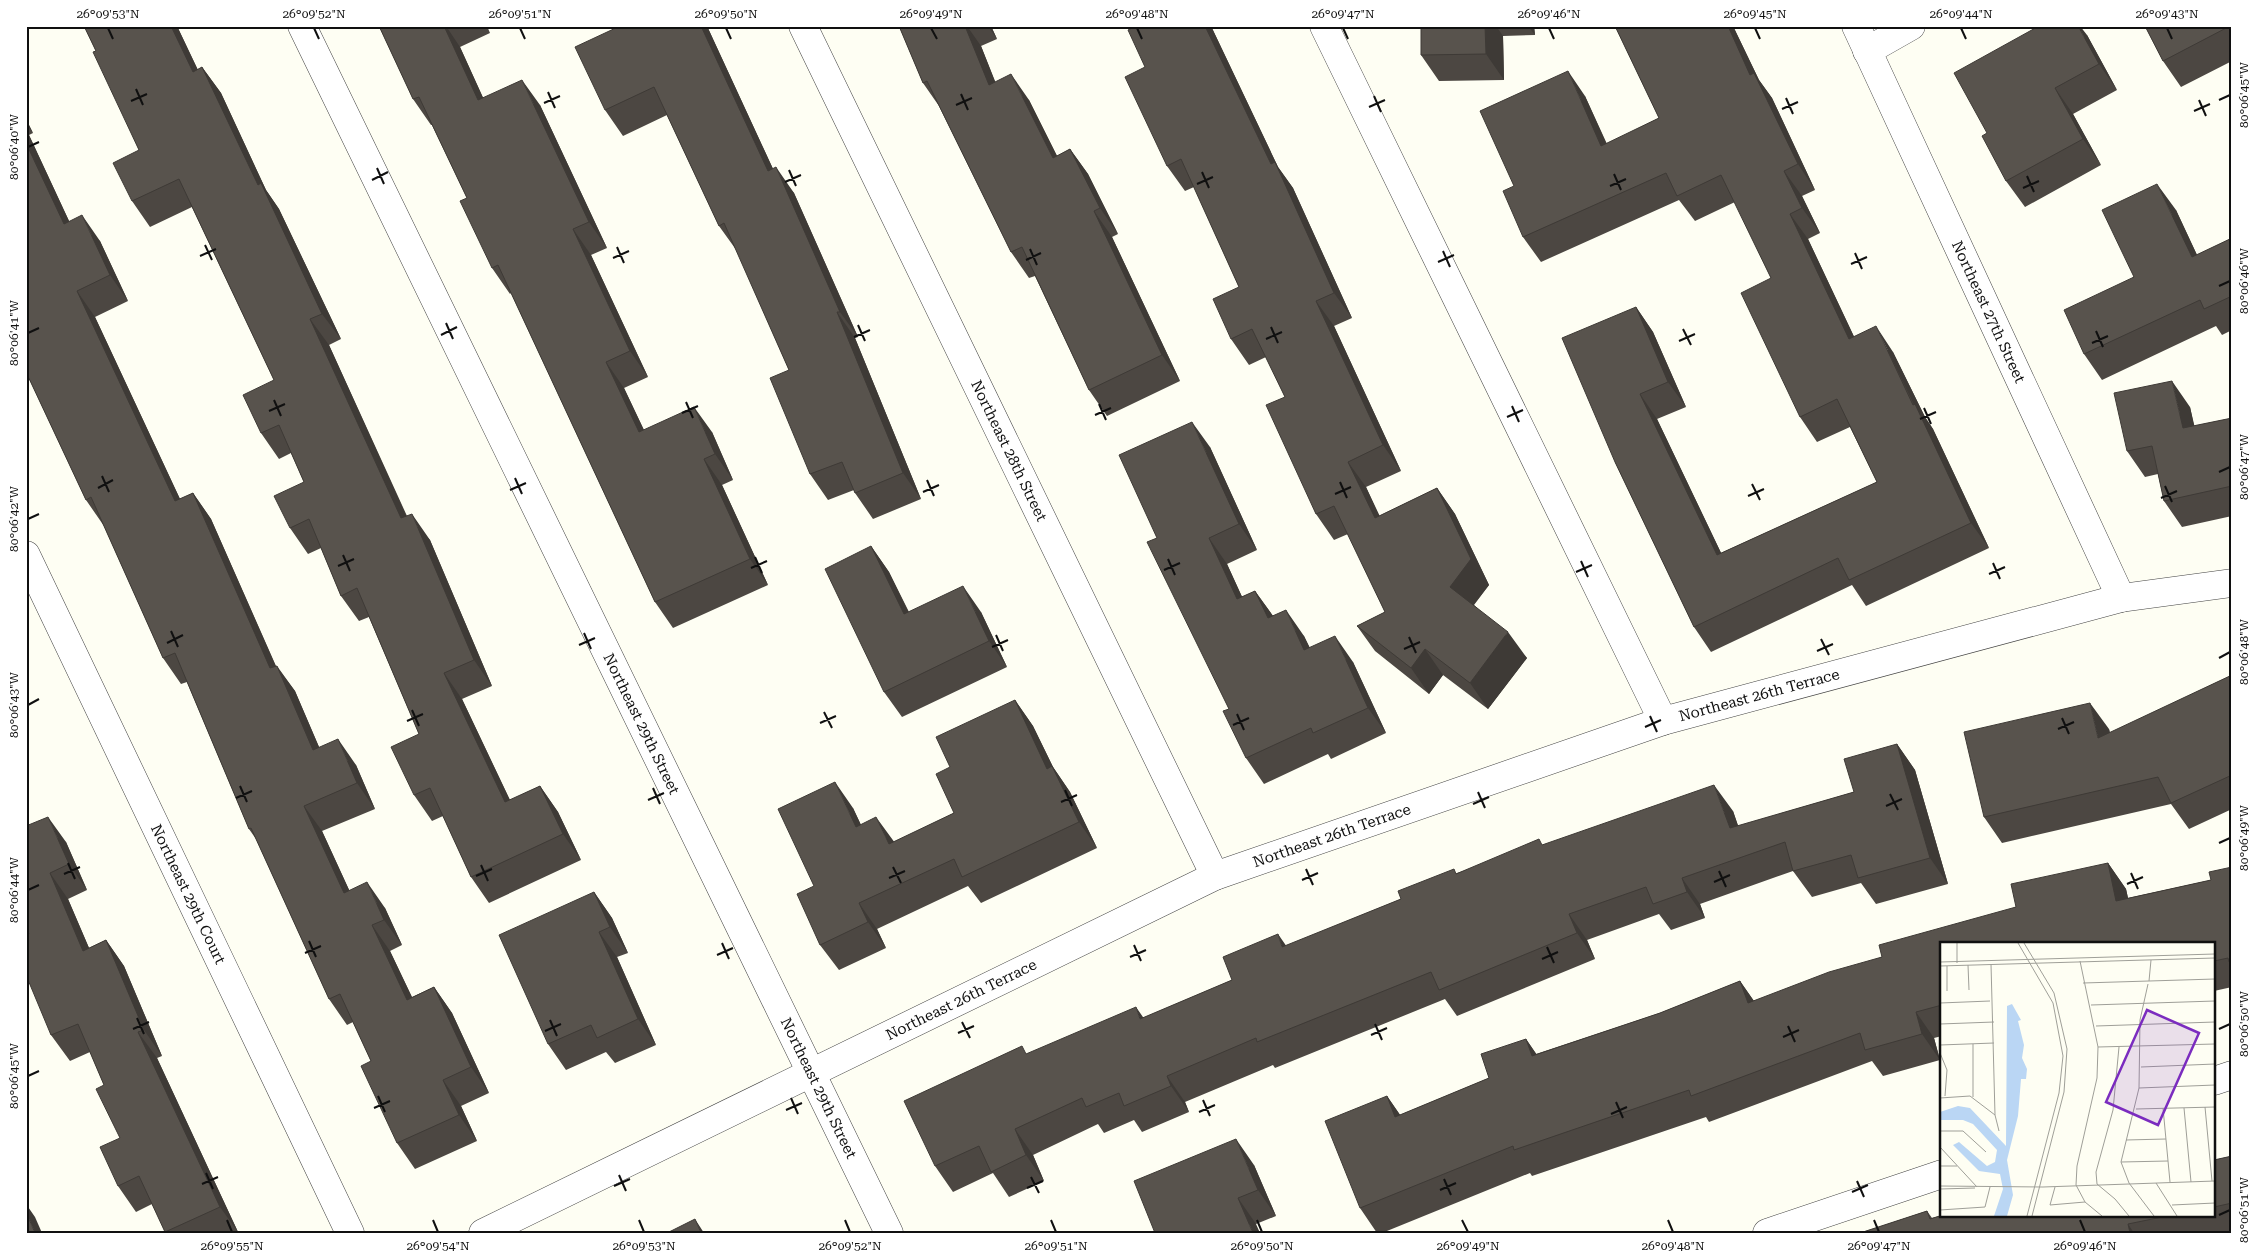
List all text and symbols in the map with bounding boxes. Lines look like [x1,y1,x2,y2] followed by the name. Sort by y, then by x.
[76,7,140,21] text: 26°09'53"N
[282,7,346,21] text: 26°09'52"N
[488,7,552,21] text: 26°09'51"N
[694,7,758,21] text: 26°09'50"N
[899,7,963,21] text: 26°09'49"N
[1105,7,1169,21] text: 26°09'48"N
[1311,7,1375,21] text: 26°09'47"N
[1517,7,1581,21] text: 26°09'46"N
[1723,7,1787,21] text: 26°09'45"N
[1929,7,1993,21] text: 26°09'44"N
[2135,7,2199,21] text: 26°09'43"N
[2237,61,2251,128] text: 80°06'45"W
[7,113,21,180] text: 80°06'40"W
[1948,238,2029,386] street label: Northeast 27th Street
[2237,247,2251,314] text: 80°06'46"W
[7,299,21,366] text: 80°06'41"W
[967,377,1051,525] street label: Northeast 28th Street
[2237,433,2251,500] text: 80°06'47"W
[7,485,21,552] text: 80°06'42"W
[2237,618,2251,685] text: 80°06'48"W
[599,650,683,798] street label: Northeast 29th Street
[1677,665,1841,725] street label: Northeast 26th Terrace
[7,671,21,738] text: 80°06'43"W
[1251,800,1413,871] street label: Northeast 26th Terrace
[2237,804,2251,871] text: 80°06'49"W
[147,821,229,968] street label: Northeast 29th Court
[7,856,21,923] text: 80°06'44"W
[1940,942,2216,1216] inset map
[883,955,1040,1044] street label: Northeast 26th Terrace
[2237,990,2251,1057] text: 80°06'50"W
[777,1015,861,1162] street label: Northeast 29th Street
[7,1042,21,1109] text: 80°06'45"W
[2237,1176,2251,1243] text: 80°06'51"W
[200,1239,264,1253] text: 26°09'55"N
[406,1239,470,1253] text: 26°09'54"N
[612,1239,676,1253] text: 26°09'53"N
[818,1239,882,1253] text: 26°09'52"N
[1024,1239,1088,1253] text: 26°09'51"N
[1230,1239,1294,1253] text: 26°09'50"N
[1436,1239,1500,1253] text: 26°09'49"N
[1641,1239,1705,1253] text: 26°09'48"N
[1847,1239,1911,1253] text: 26°09'47"N
[2053,1239,2117,1253] text: 26°09'46"N

